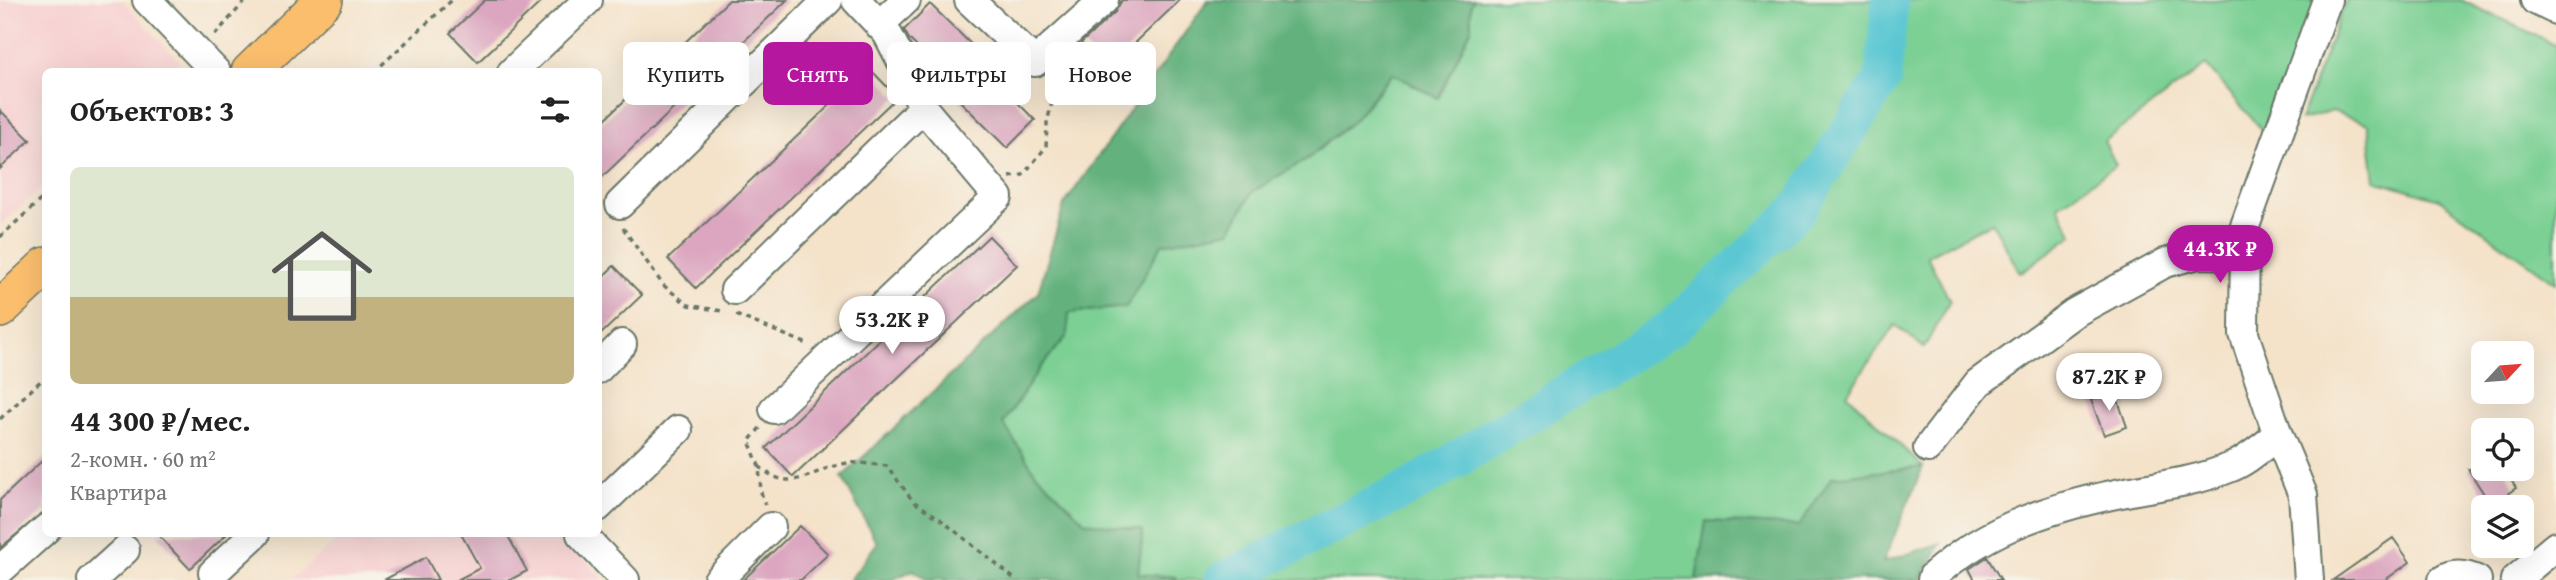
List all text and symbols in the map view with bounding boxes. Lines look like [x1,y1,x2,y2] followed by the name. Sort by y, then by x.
[623,42,749,105] chip: Купить
[763,42,873,105] chip: Снять
[887,42,1031,105] chip: Фильтры
[1045,42,1156,105] chip: Новое
[70,88,234,132] text: Объектов: 3
[536,91,574,129] icon: filters
[259,213,385,339] icon: home
[2155,226,2285,285] pin: 44.3K ₽
[2183,231,2257,264] text: 44.3K ₽
[827,296,957,356] pin: 53.2K ₽
[855,302,929,335] text: 53.2K ₽
[2471,341,2534,404] north arrow
[2471,341,2534,558] map controls
[2044,354,2174,413] pin: 87.2K ₽
[2072,359,2146,392] text: 87.2K ₽
[70,398,251,442] text: 44 300 ₽/мес.
[2471,418,2534,481] button: locate
[70,442,216,475] text: 2-комн. · 60 m²
[70,475,167,508] text: Квартира
[2471,495,2534,558] button: layers

